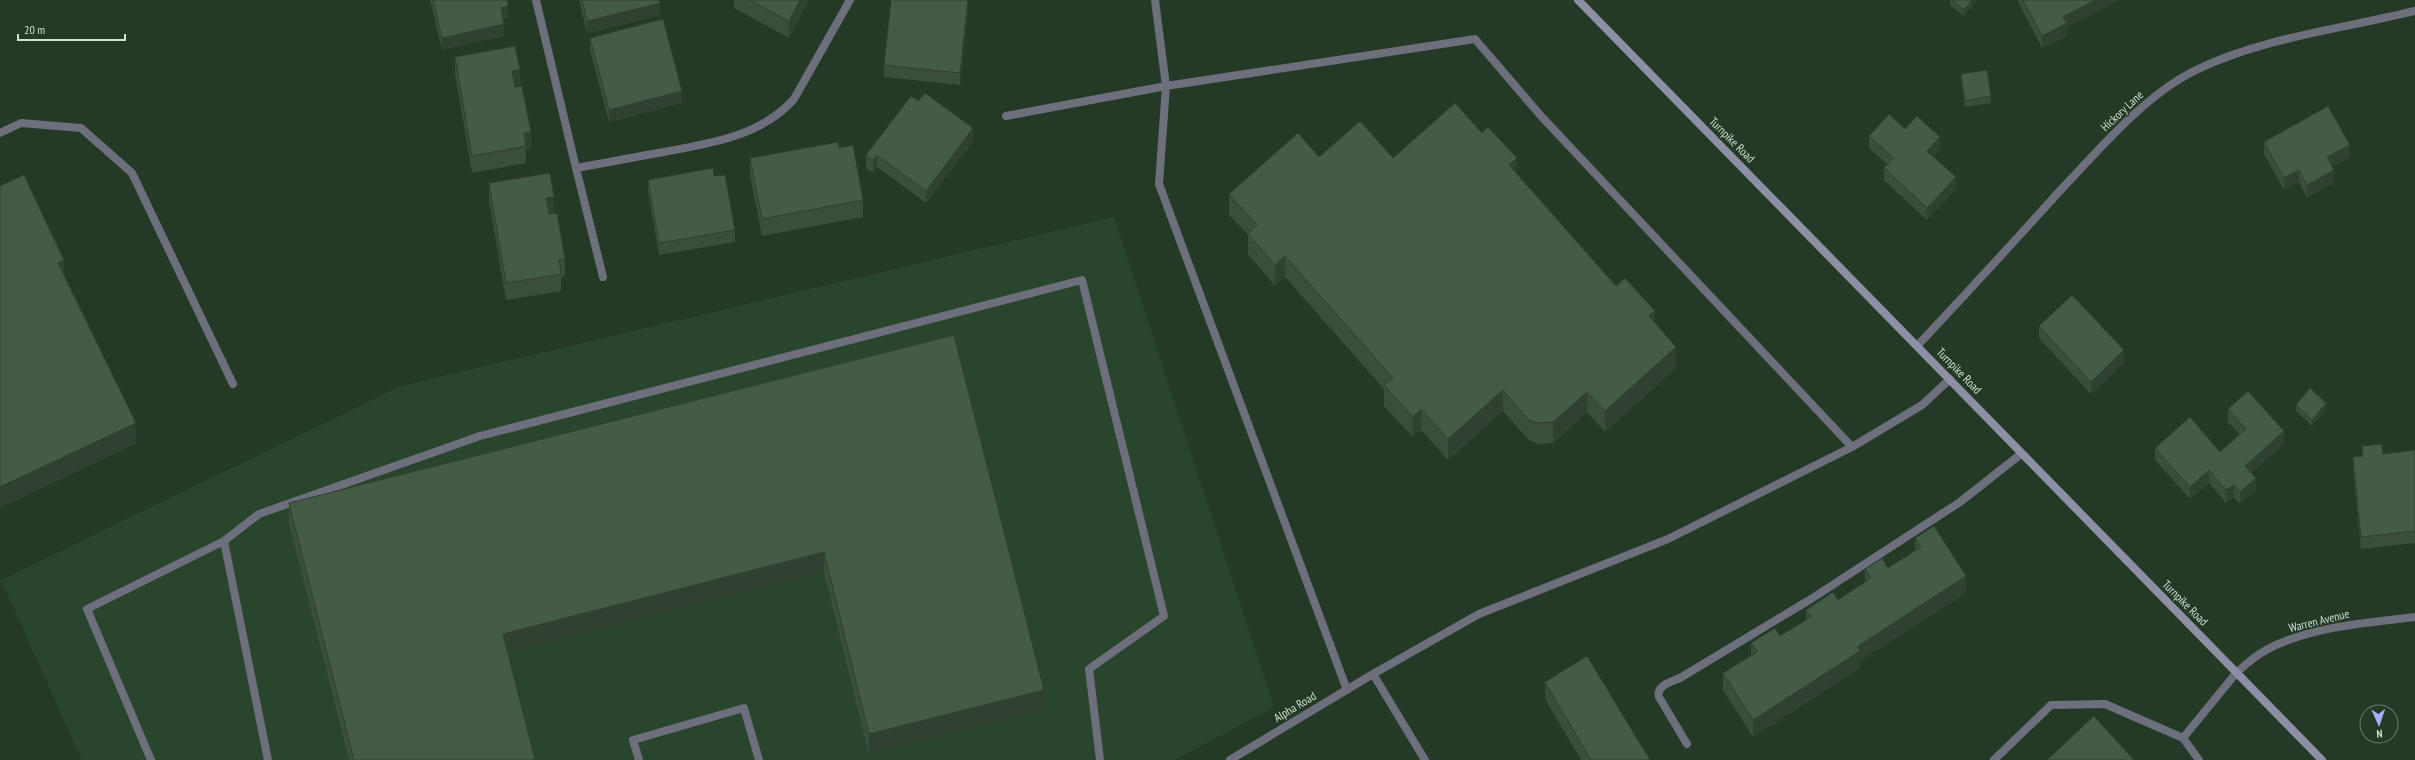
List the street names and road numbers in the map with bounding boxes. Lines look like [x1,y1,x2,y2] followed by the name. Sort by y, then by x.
[2097,87,2146,134] street label: Hickory Lane
[1706,114,1758,166] street label: Turnpike Road
[1934,344,1985,397] street label: Turnpike Road
[2159,577,2211,629] street label: Turnpike Road
[2287,606,2351,635] street label: Warren Avenue
[1271,688,1319,725] street label: Alpha Road

